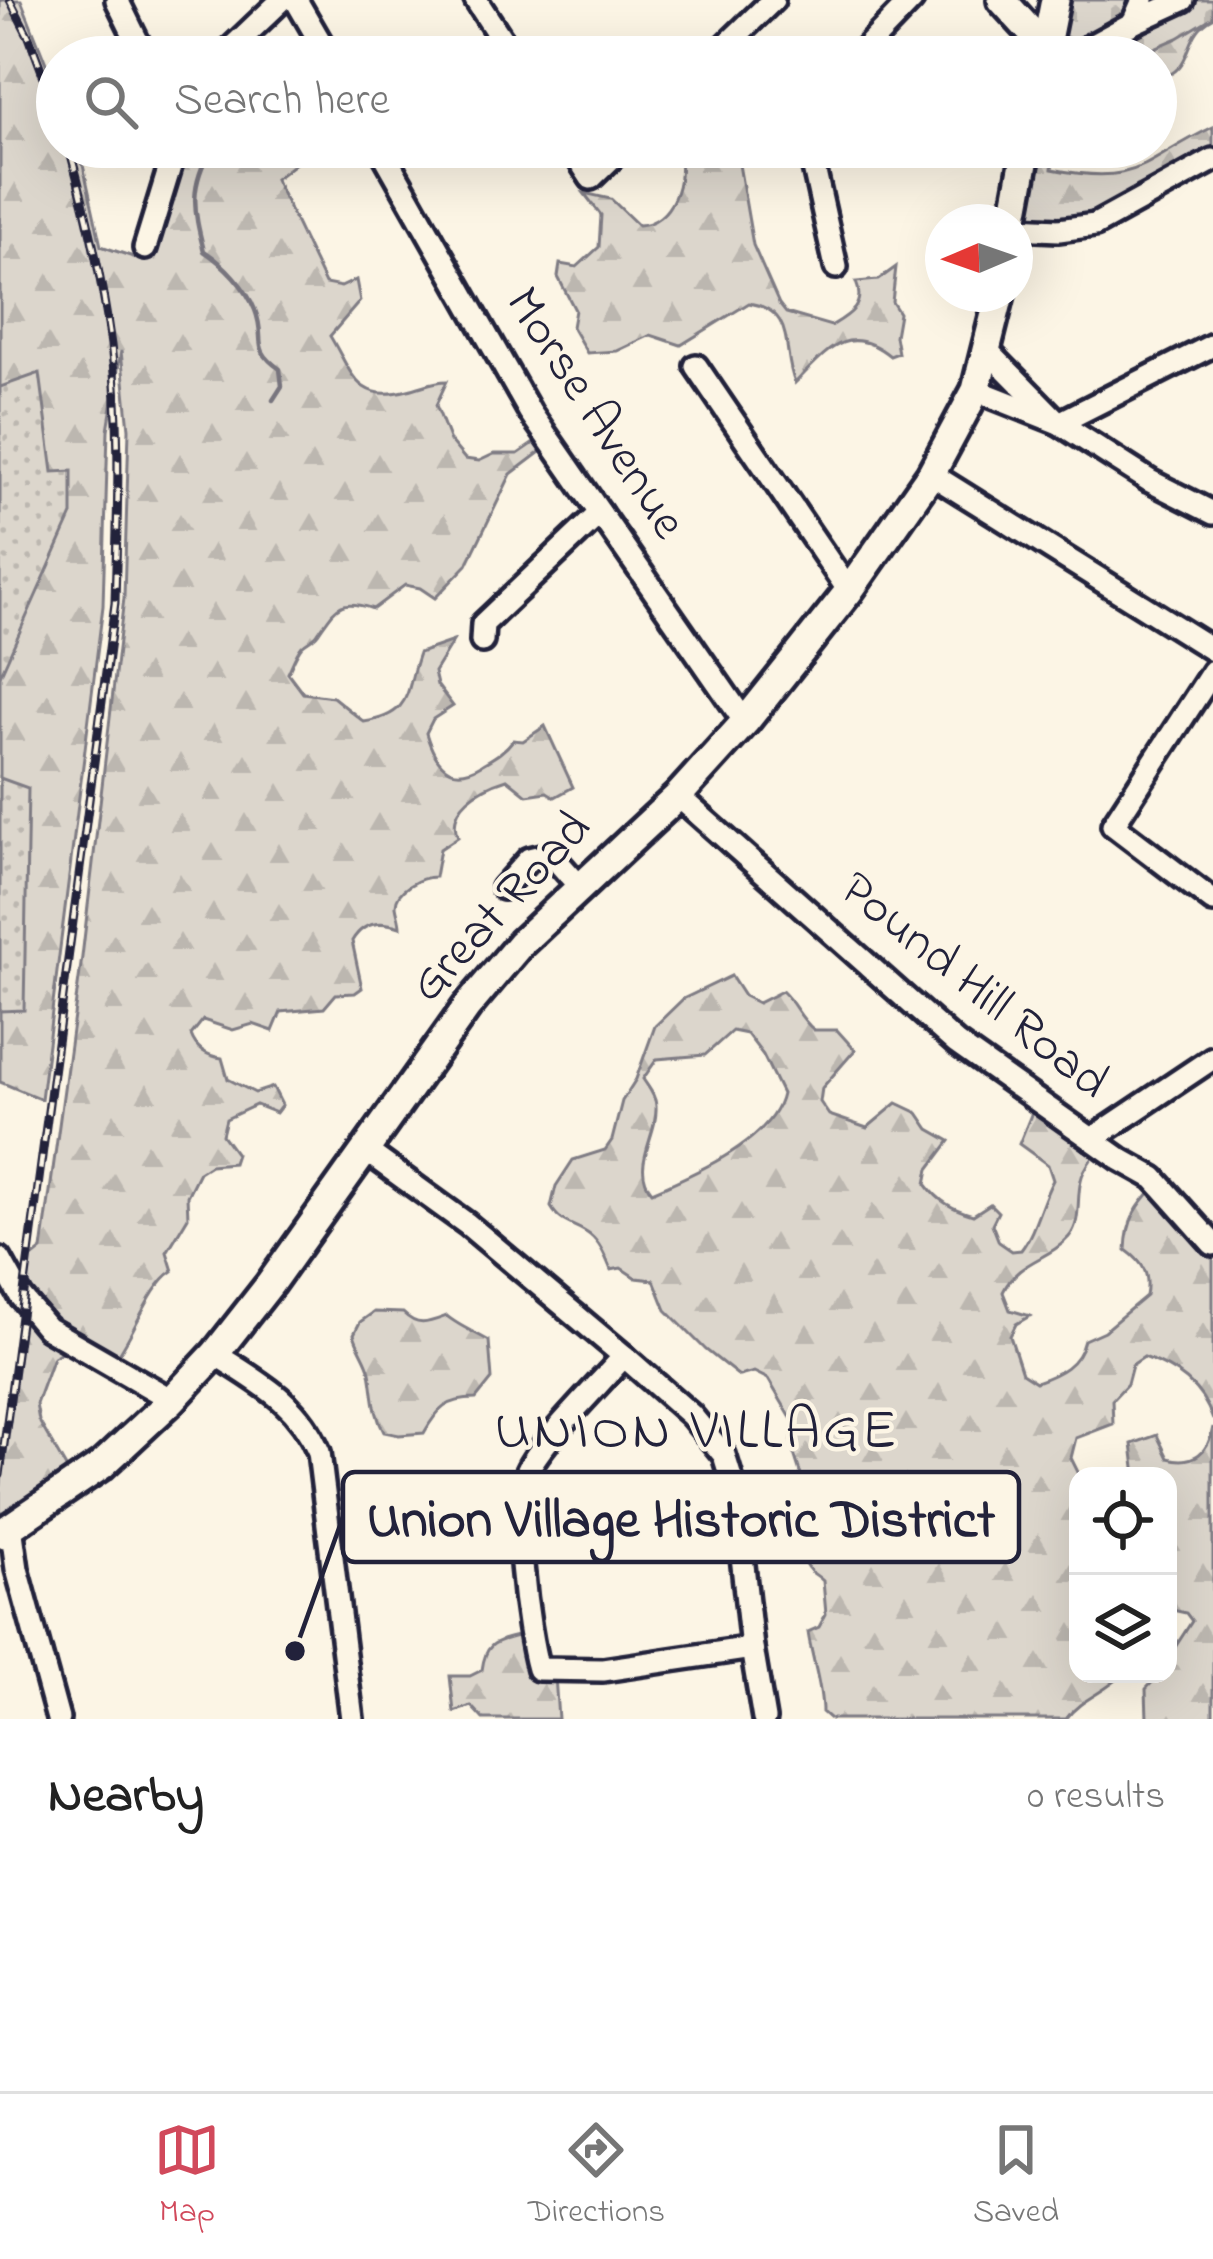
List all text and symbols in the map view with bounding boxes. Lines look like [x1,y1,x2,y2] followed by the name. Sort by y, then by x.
[36,36,1177,168] search box
[78,69,144,135] icon: search
[174,69,390,135] text: Search here
[925,204,1033,312] north arrow
[484,273,704,555] street label: Morse Avenue
[393,795,611,1021] street label: Great Road
[822,855,1124,1119] street label: Pound Hill Road
[495,1392,899,1475] district label: UNION VILLAGE
[1069,1467,1177,1683] map controls
[1069,1467,1177,1575] button: locate
[343,1472,1019,1562] callout: Union Village Historic District
[367,1484,996,1564] text: Union Village Historic District
[1069,1575,1177,1683] button: layers
[48,1760,204,1835] text: Nearby
[1027,1769,1165,1826] text: 0 results
[154,2117,220,2237] tab: Map
[528,2117,665,2237] tab: Directions
[973,2117,1059,2237] tab: Saved

